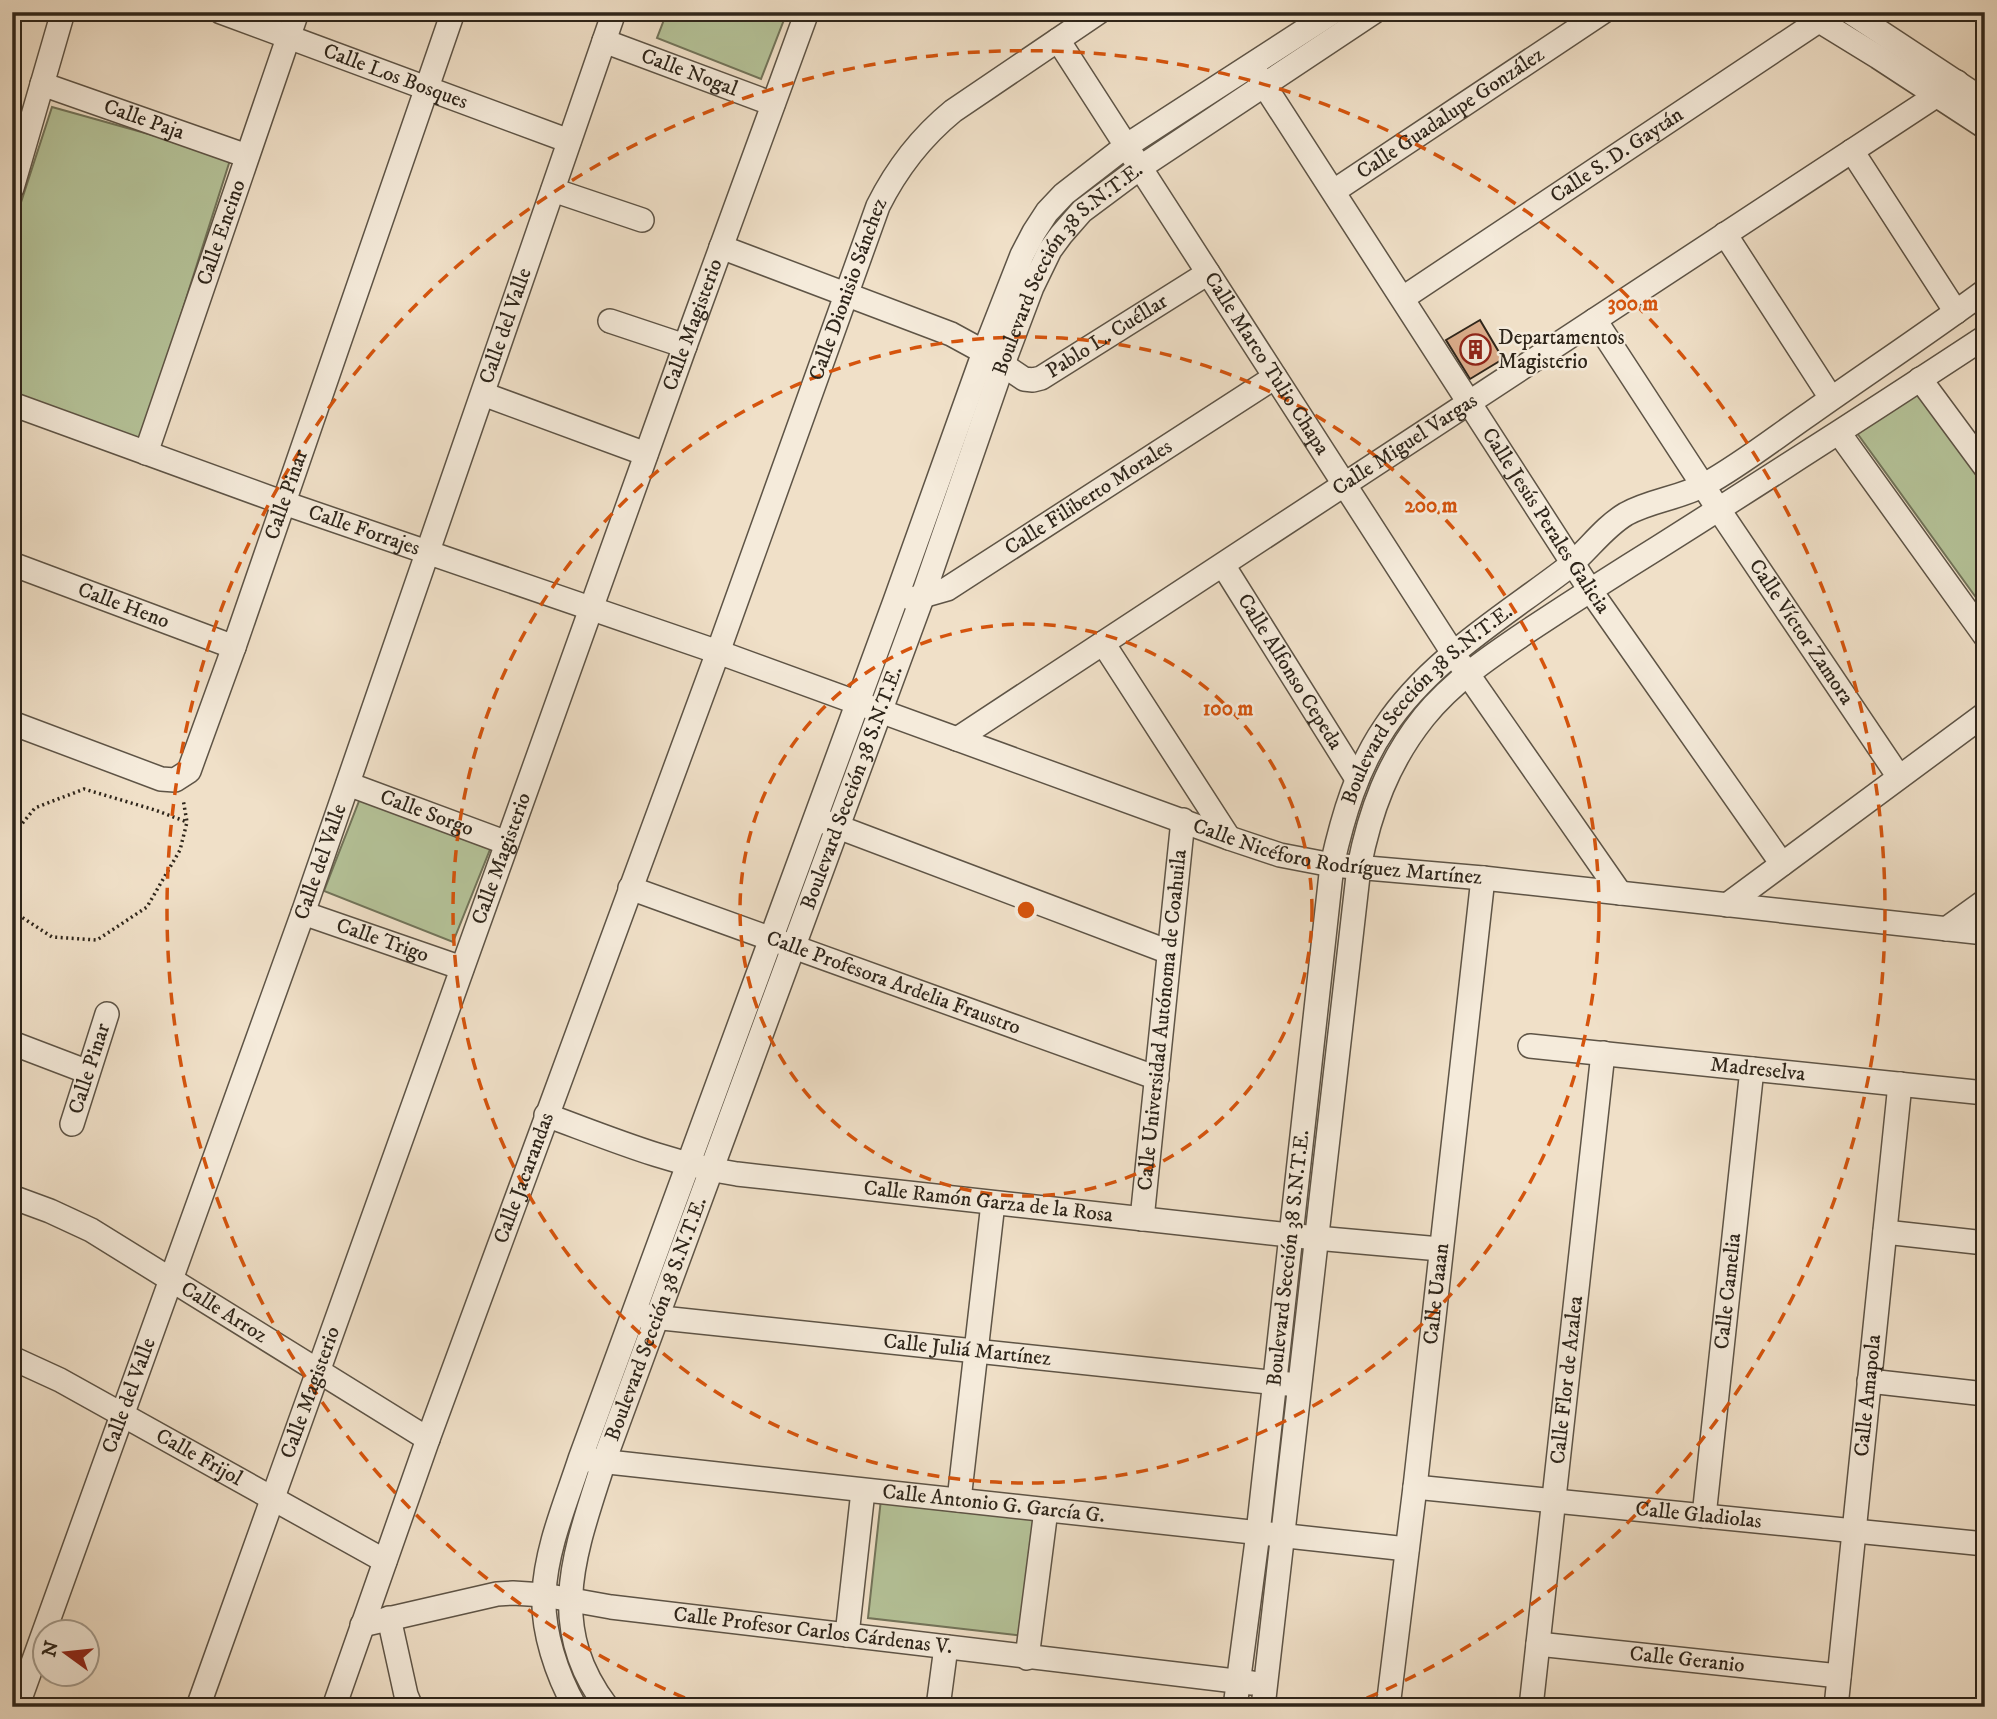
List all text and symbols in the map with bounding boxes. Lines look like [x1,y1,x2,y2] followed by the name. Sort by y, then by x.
[319,38,471,115] street label: Calle Los Bosques
[1352,42,1549,185] street label: Calle Guadalupe González
[637,43,742,103] street label: Calle Nogal
[100,94,188,146] street label: Calle Paja
[1545,102,1688,209] street label: Calle S. D. Gaytán
[987,157,1148,379] street label: Boulevard Sección 38 S.N.T.E.
[191,176,252,289] street label: Calle Encino
[803,193,893,384] street label: Calle Dionisio Sánchez
[657,255,729,394] street label: Calle Magisterio
[474,264,538,387] street label: Calle del Valle
[1198,267,1335,460] street label: Calle Marco Tulio Chapa
[1041,289,1173,384] street label: Pablo L. Cuéllar
[1608,291,1659,317] text: 300 m
[1498,325,1624,375] place label: Departamentos Magisterio
[1458,333,1492,367] building icon: Departamentos Magisterio
[1328,388,1482,502] street label: Calle Miguel Vargas
[1476,423,1616,619] street label: Calle Jesús Perales Galicia
[1000,434,1177,561] street label: Calle Filiberto Morales
[259,446,314,543] street label: Calle Pinar
[1404,493,1458,519] text: 200 m
[305,499,423,562] street label: Calle Forrajes
[1743,554,1860,710] street label: Calle Víctor Zamora
[74,577,173,635] street label: Calle Heno
[1231,589,1348,755] street label: Calle Alfonso Cepeda
[1336,599,1518,808] street label: Boulevard Sección 38 S.N.T.E.
[795,662,909,914] street label: Boulevard Sección 38 S.N.T.E.
[1203,696,1253,722] text: 100 m
[376,784,477,842] street label: Calle Sorgo
[466,789,537,928] street label: Calle Magisterio
[289,800,353,923] street label: Calle del Valle
[1189,813,1483,891] street label: Calle Nicéforo Rodríguez Martínez
[1132,848,1193,1192] street label: Calle Universidad Autónoma de Coahuila
[1014,898,1038,922] centre of rings
[333,912,432,968] street label: Calle Trigo
[763,925,1024,1041] street label: Calle Profesora Ardelia Fraustro
[63,1020,116,1117] street label: Calle Pinar
[1709,1052,1807,1087] street label: Madreselva
[488,1109,560,1247] street label: Calle Jacarandas
[1261,1129,1316,1388] street label: Boulevard Sección 38 S.N.T.E.
[862,1175,1114,1228] street label: Calle Ramón Garza de la Rosa
[600,1194,713,1445] street label: Boulevard Sección 38 S.N.T.E.
[1709,1232,1747,1351] street label: Calle Camelia
[1418,1242,1455,1346] street label: Calle Uaaan
[176,1276,272,1349] street label: Calle Arroz
[1545,1294,1589,1466] street label: Calle Flor de Azalea
[275,1323,346,1462] street label: Calle Magisterio
[882,1328,1052,1372] street label: Calle Juliá Martínez
[1849,1333,1887,1458] street label: Calle Amapola
[96,1334,162,1457] street label: Calle del Valle
[151,1423,248,1492] street label: Calle Frijol
[881,1479,1106,1529] street label: Calle Antonio G. García G.
[1634,1496,1763,1535] street label: Calle Gladiolas
[672,1602,954,1660] street label: Calle Profesor Carlos Cárdenas V.
[32,1618,102,1688] north arrow
[38,1638,64,1660] text: N
[1628,1641,1746,1679] street label: Calle Geranio

